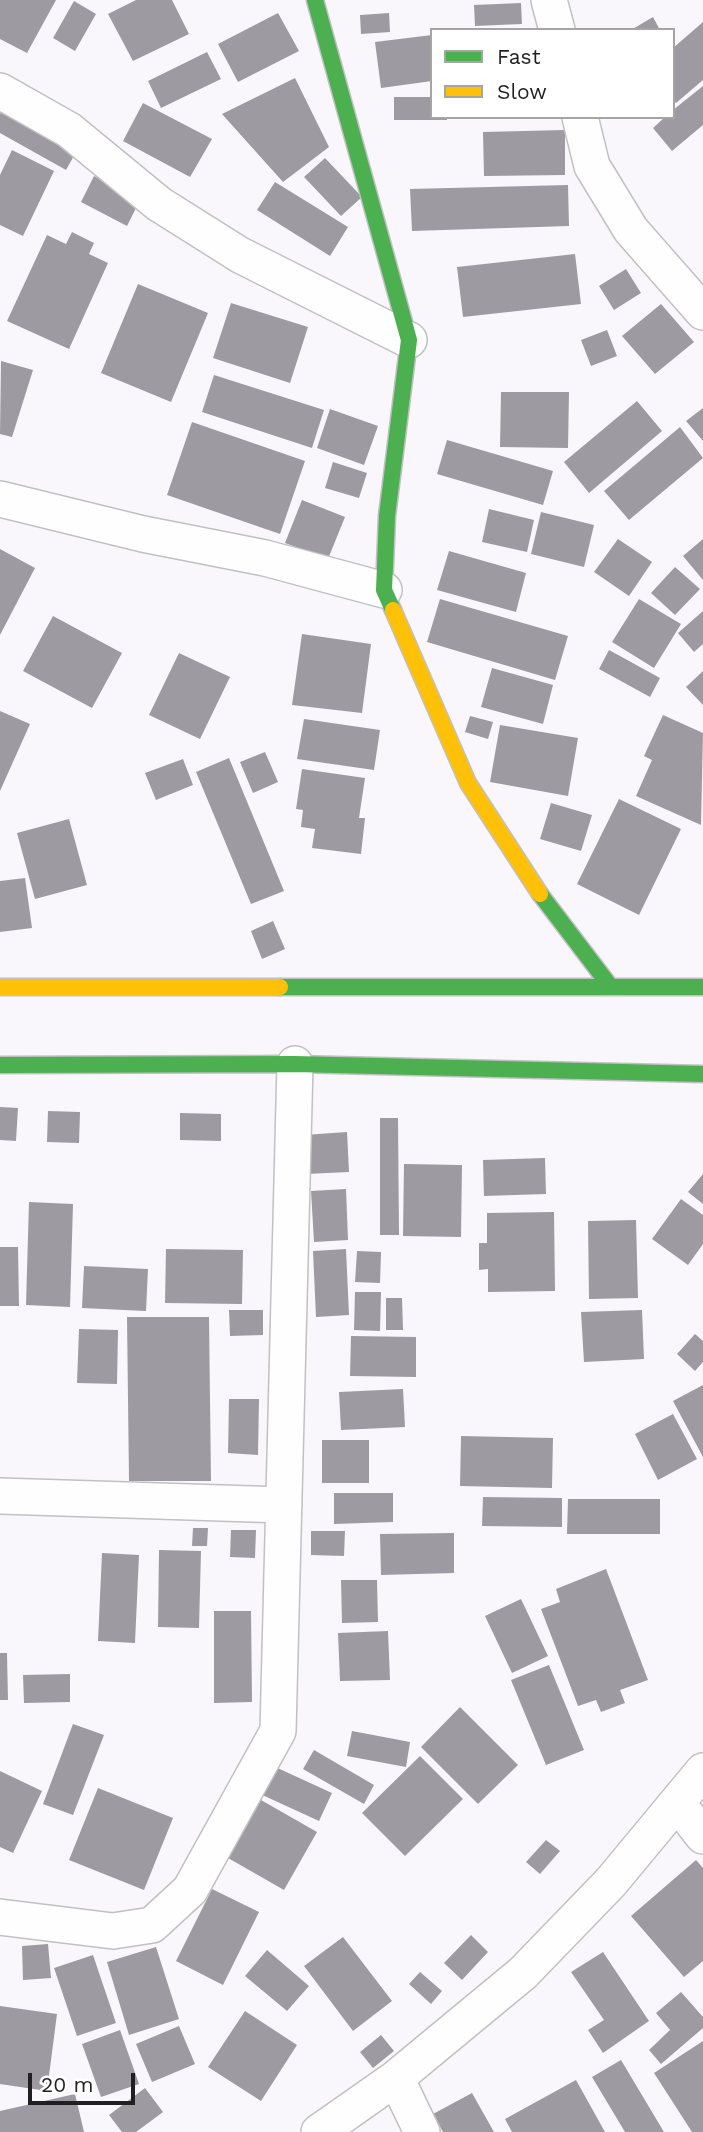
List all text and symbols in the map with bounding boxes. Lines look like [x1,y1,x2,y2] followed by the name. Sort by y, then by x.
[430,28,675,119] legend
[497,44,541,69] text: Fast
[497,79,547,104] text: Slow
[32,2058,138,2102] scale bar
[41,2072,93,2097] text: 20 m

